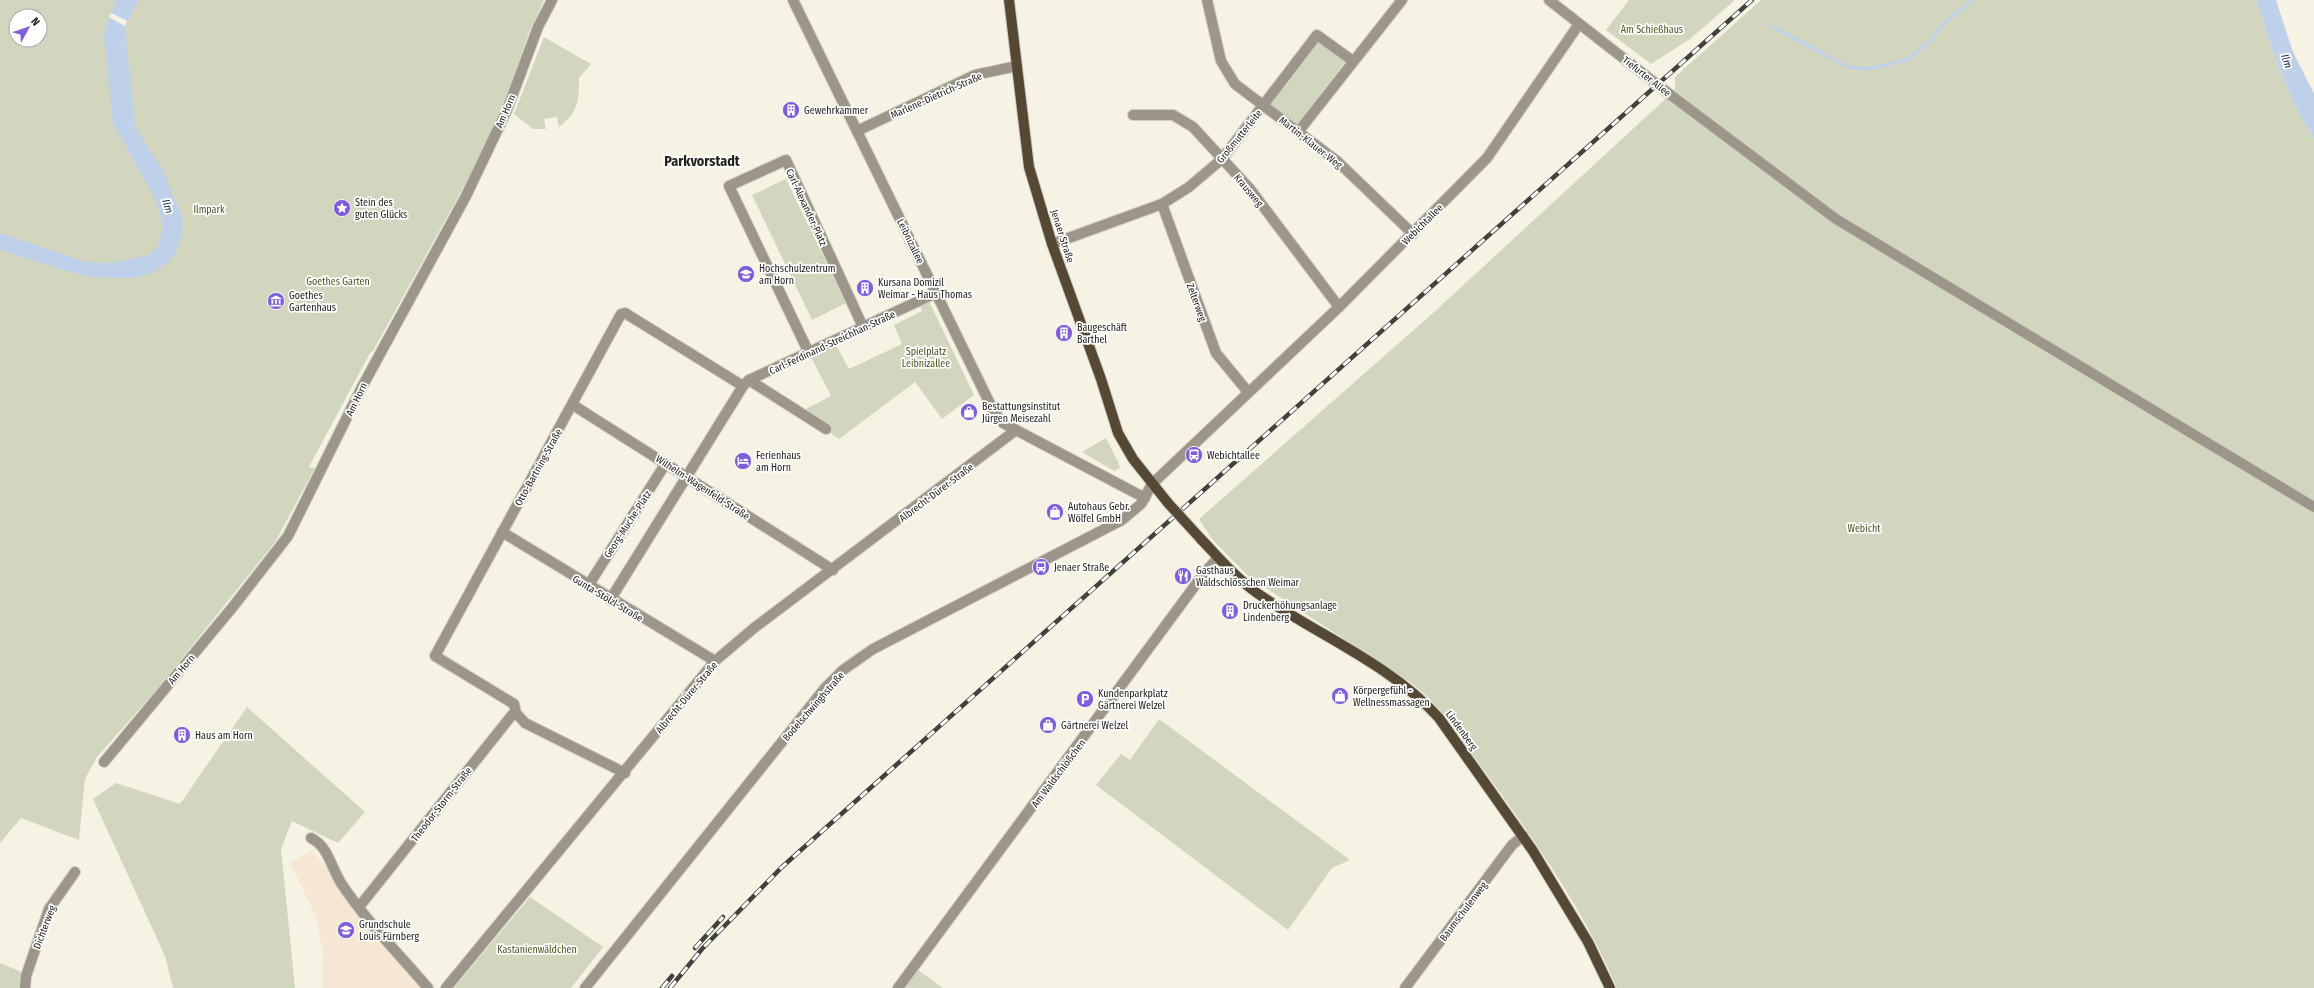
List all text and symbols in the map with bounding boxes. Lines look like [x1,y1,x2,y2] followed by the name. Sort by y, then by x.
[8,8,48,48] north arrow
[28,15,42,29] text: N
[1621,24,1683,36] park label: Am Schießhaus
[2278,52,2295,70] water label: Ilm
[1620,54,1673,99] street label: Tiefurter Allee
[889,70,984,122] street label: Marlene-Dietrich-Straße
[493,93,518,130] street label: Am Horn
[781,100,801,120] building icon: Gewehrkammer
[804,105,869,117] place label: Gewehrkammer
[1215,107,1265,166] street label: Großmutterleite
[1276,114,1345,171] street label: Martin-Klauer-Weg
[664,153,741,170] district label: Parkvorstadt
[783,167,829,248] street label: Carl-Alexander-Platz
[1231,172,1266,210] street label: Krausweg
[159,197,176,215] water label: Ilm
[355,197,407,221] place label: Stein des guten Glücks
[332,198,352,218] place icon: Stein des guten Glücks
[1400,202,1446,248] street label: Webichtallee
[193,204,225,216] park label: Ilmpark
[1048,208,1076,264] street label: Jenaer Straße
[894,217,926,266] street label: Leibnizallee
[759,263,835,287] place label: Hochschulzentrum am Horn
[736,264,756,284] school or university icon: Hochschulzentrum am Horn
[306,276,370,288] park label: Goethes Garten
[878,277,972,301] place label: Kursana Domizil Weimar - Haus Thomas
[855,278,875,298] building icon: Kursana Domizil Weimar - Haus Thomas
[1184,282,1209,323] street label: Zelterweg
[289,290,336,314] place label: Goethes Gartenhaus
[266,291,286,311] museum icon: Goethes Gartenhaus
[768,308,897,377] street label: Carl-Ferdinand-Streichhan-Straße
[1077,322,1128,346] place label: Baugeschäft Barthel
[1054,323,1074,343] building icon: Baugeschäft Barthel
[902,346,950,370] park label: Spielplatz Leibnizallee
[344,381,370,418] street label: Am Horn
[982,401,1061,425] place label: Bestattungsinstitut Jürgen Meisezahl
[959,402,979,422] shop icon: Bestattungsinstitut Jürgen Meisezahl
[513,427,565,508] street label: Otto-Bartning-Straße
[1184,445,1204,465] bus stop icon: Webichtallee
[756,450,801,474] place label: Ferienhaus am Horn
[1207,450,1260,462] place label: Webichtallee
[733,451,753,471] hotel icon: Ferienhaus am Horn
[653,453,752,523] street label: Wilhelm-Wagenfeld-Straße
[897,461,976,525] street label: Albrecht-Dürer-Straße
[602,489,654,560] street label: Georg-Muche-Platz
[1068,501,1130,525] place label: Autohaus Gebr. Wölfel GmbH
[1045,502,1065,522] shop icon: Autohaus Gebr. Wölfel GmbH
[1848,523,1881,535] park label: Webicht
[1031,557,1051,577] bus stop icon: Jenaer Straße
[1054,562,1109,574] place label: Jenaer Straße
[1196,565,1300,589] place label: Gasthaus Waldschlösschen Weimar
[1173,566,1193,586] restaurant icon: Gasthaus Waldschlösschen Weimar
[570,573,645,625] street label: Gunta-Stölzl-Straße
[1243,600,1337,624] place label: Druckerhöhungsanlage Lindenberg
[1220,601,1240,621] building icon: Druckerhöhungsanlage Lindenberg
[166,652,198,687] street label: Am Horn
[653,659,720,736] street label: Albrecht-Dürer-Straße
[780,670,847,744] street label: Bodelschwinghstraße
[1353,685,1430,709] place label: Körpergefühl - Wellnessmassagen
[1330,686,1350,706] shop icon: Körpergefühl - Wellnessmassagen
[1098,688,1168,712] place label: Kundenparkplatz Gärtnerei Welzel
[1075,689,1095,709] parking icon: Kundenparkplatz Gärtnerei Welzel
[1443,708,1480,753] street label: Lindenberg
[1038,715,1058,735] shop icon: Gärtnerei Welzel
[1061,720,1129,732] place label: Gärtnerei Welzel
[172,725,192,745] building icon: Haus am Horn
[195,730,253,742] place label: Haus am Horn
[1029,737,1088,810] street label: Am Waldschlößchen
[409,765,475,844] street label: Theodor-Storm-Straße
[1438,879,1490,944] street label: Baumschulenweg
[31,904,59,951] street label: Dichterweg
[359,919,419,943] place label: Grundschule Louis Fürnberg
[336,920,356,940] school or university icon: Grundschule Louis Fürnberg
[497,944,577,956] park label: Kastanienwäldchen

